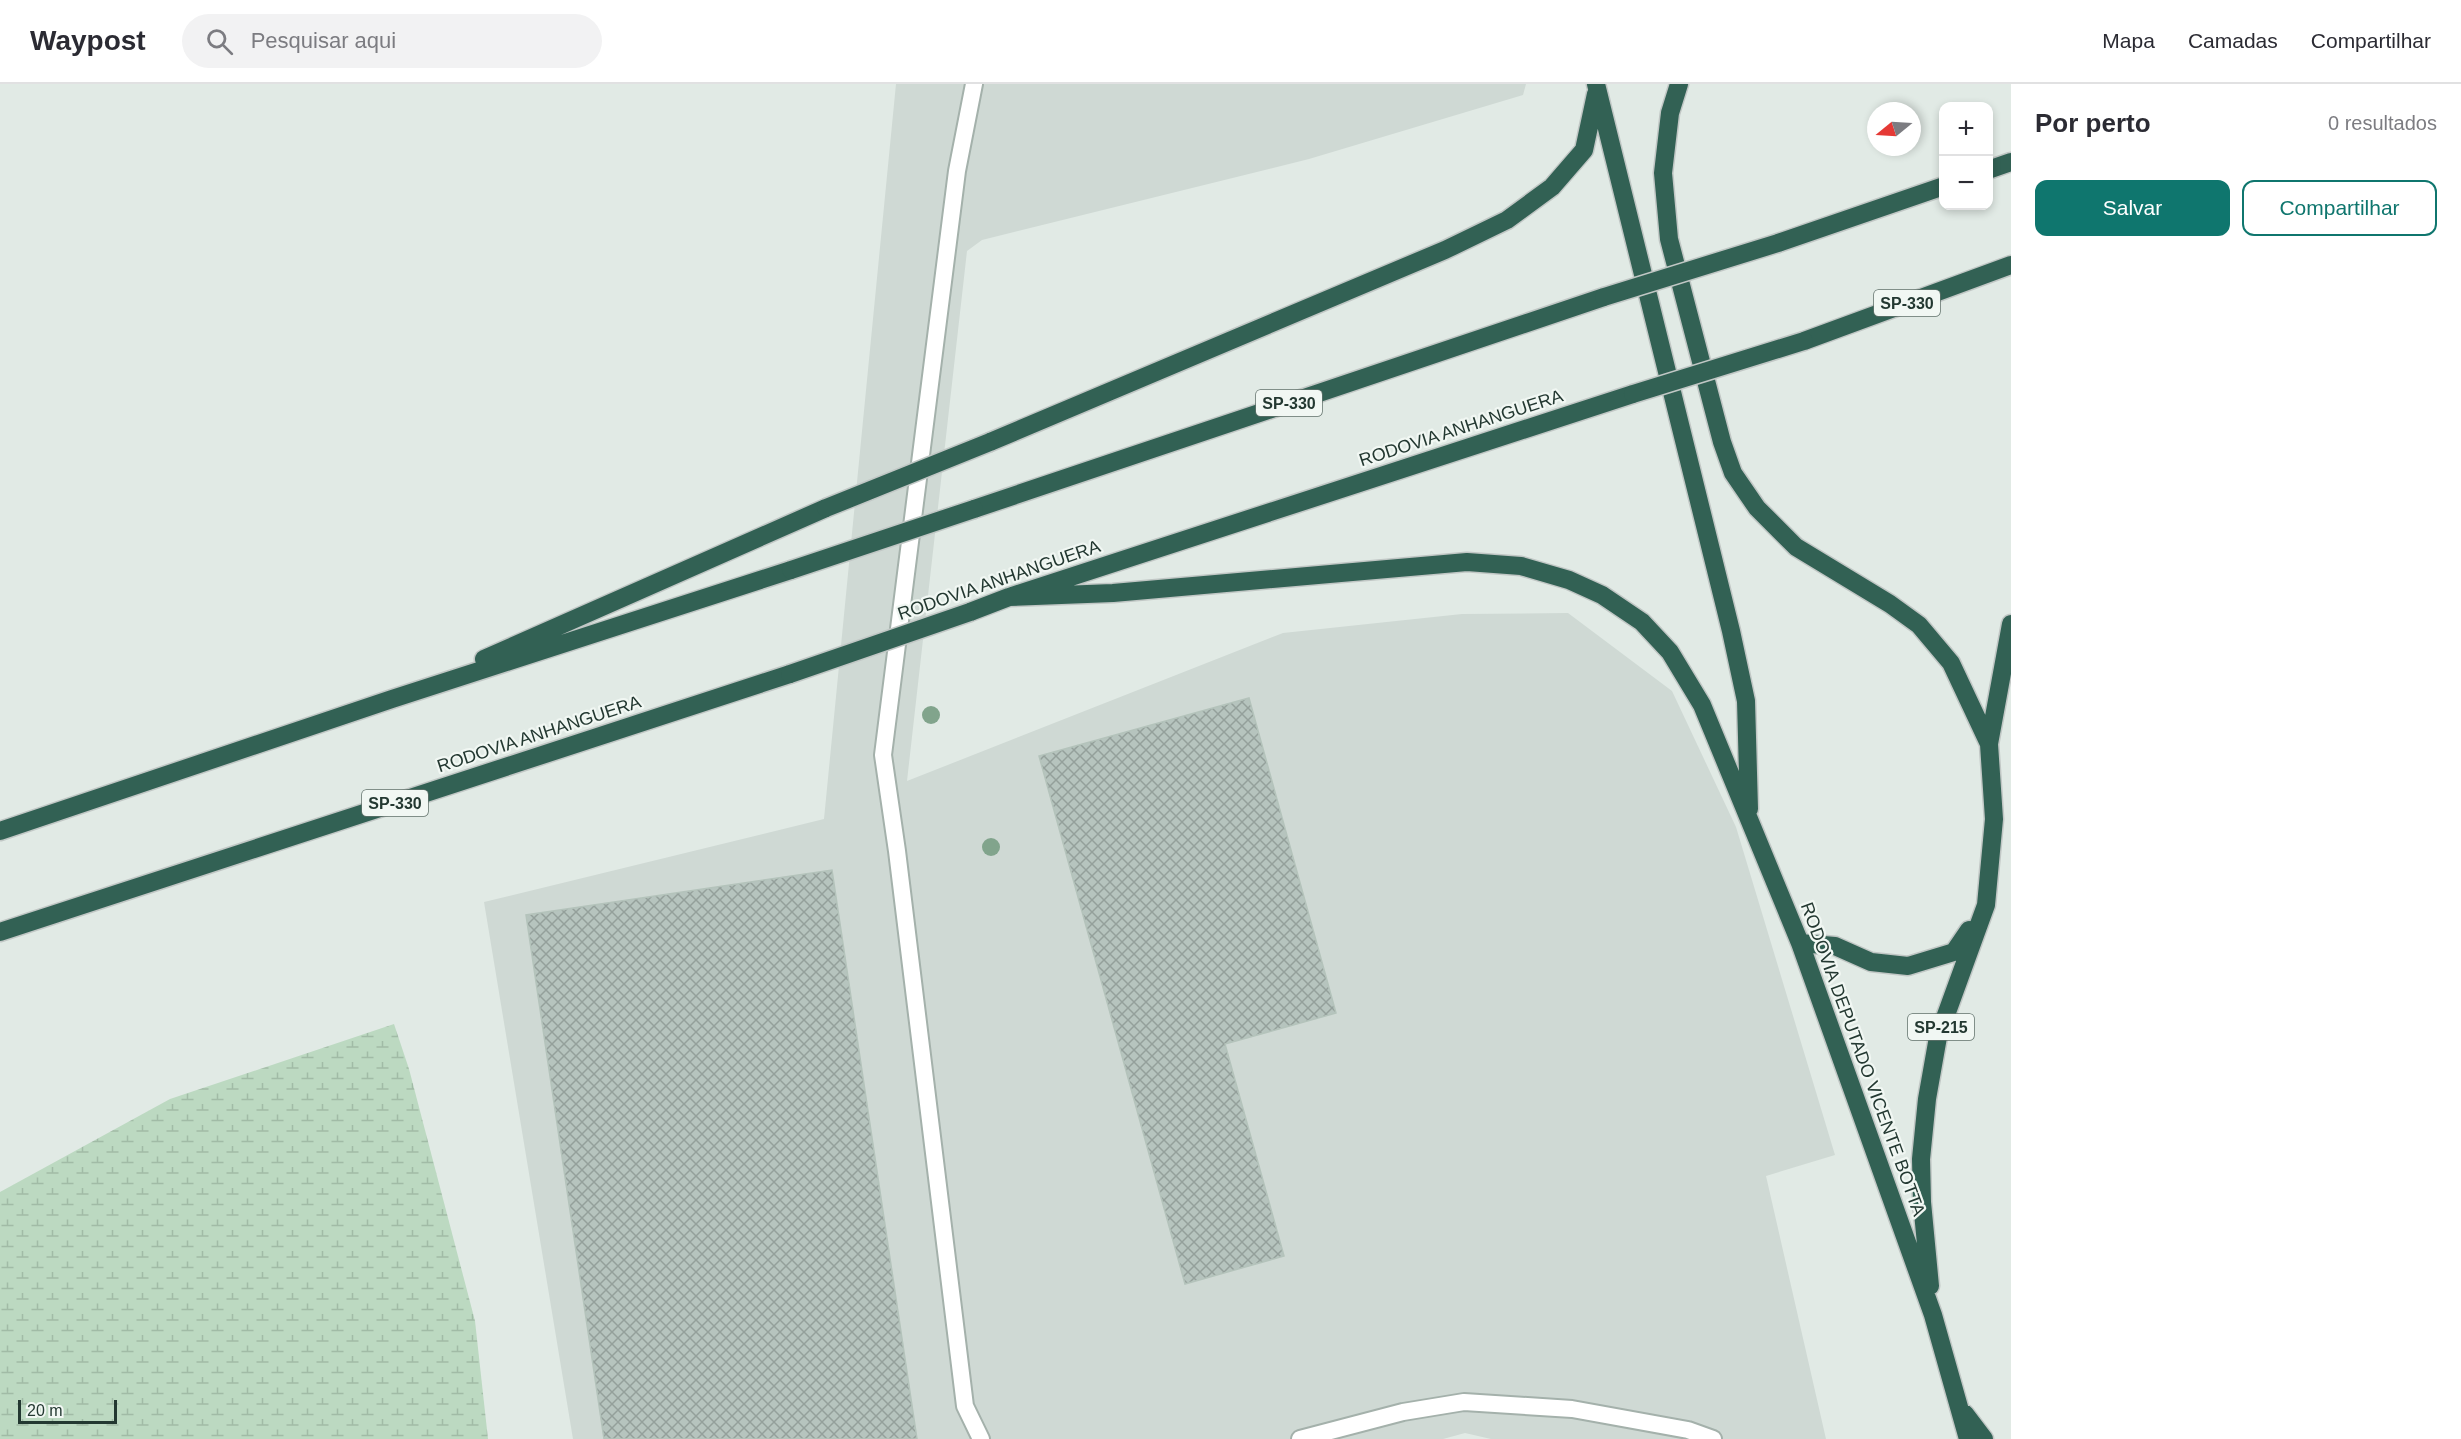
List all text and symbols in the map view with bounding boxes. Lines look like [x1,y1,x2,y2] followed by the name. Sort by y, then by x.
[182,14,602,68] search box
[30,25,146,56] text: Waypost
[203,25,236,58] icon: search
[251,28,396,53] text: Pesquisar aqui
[2102,29,2155,52] text: Mapa
[2188,29,2278,52] text: Camadas
[2311,29,2431,52] text: Compartilhar
[1867,102,1921,156] north arrow
[1939,102,1993,210] map controls
[1939,102,1993,156] button: +
[2035,108,2151,138] text: Por perto
[2328,112,2437,134] text: 0 resultados
[1939,156,1993,210] button: −
[2035,180,2230,236] button: Salvar
[2242,180,2437,236] button: Compartilhar
[1874,290,1940,316] road number: SP-330
[1357,386,1565,470] street label: RODOVIA ANHANGUERA
[1256,390,1322,416] road number: SP-330
[895,536,1103,624] street label: RODOVIA ANHANGUERA
[435,692,643,776] street label: RODOVIA ANHANGUERA
[362,790,428,816] road number: SP-330
[1797,899,1929,1219] street label: RODOVIA DEPUTADO VICENTE BOTTA
[1908,1014,1974,1040] road number: SP-215
[18,1397,117,1424] scale bar
[27,1402,63,1419] text: 20 m

